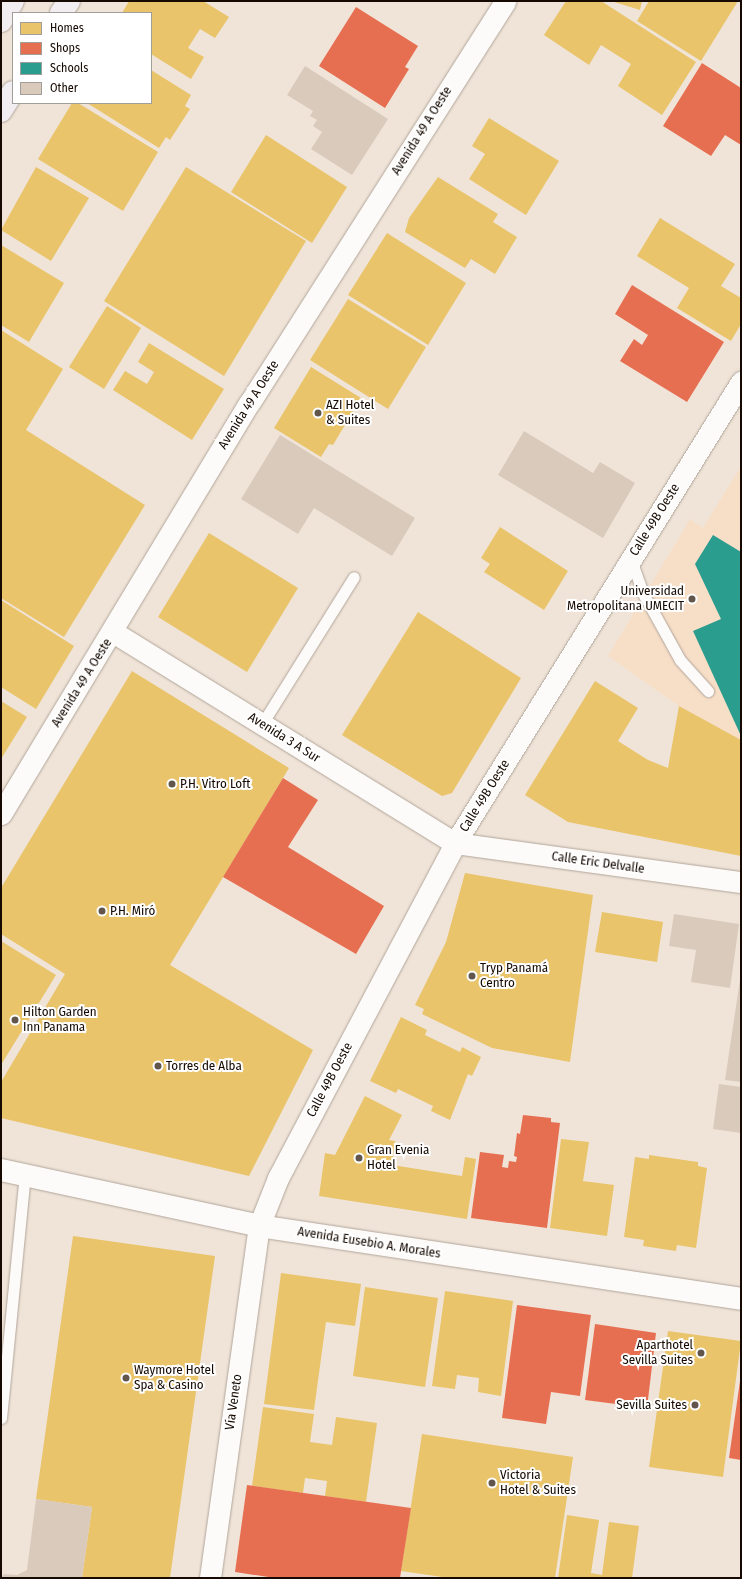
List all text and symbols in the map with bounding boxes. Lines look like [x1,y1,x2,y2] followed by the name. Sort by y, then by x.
[12,12,152,104] legend
[50,21,84,35] text: Homes
[50,41,80,55] text: Shops
[50,61,88,75] text: Schools
[50,81,78,95] text: Other
[389,84,455,178] street label: Avenida 49 A Oeste
[216,358,282,452] street label: Avenida 49 A Oeste
[326,398,374,429] place label: AZI Hotel & Suites
[313,408,323,418] marker: AZI Hotel & Suites
[627,481,683,559] street label: Calle 49B Oeste
[567,584,684,615] place label: Universidad Metropolitana UMECIT
[687,594,697,604] marker: Universidad Metropolitana UMECIT
[49,636,115,730] street label: Avenida 49 A Oeste
[245,710,323,766] street label: Avenida 3 A Sur
[457,757,513,835] street label: Calle 49B Oeste
[180,776,250,792] place label: P.H. Vitro Loft
[167,779,177,789] marker: P.H. Vitro Loft
[551,849,645,877] street label: Calle Eric Delvalle
[110,903,155,919] place label: P.H. Miró
[97,906,107,916] marker: P.H. Miró
[480,961,548,992] place label: Tryp Panamá Centro
[467,971,477,981] marker: Tryp Panamá Centro
[23,1005,97,1036] place label: Hilton Garden Inn Panama
[10,1015,20,1025] marker: Hilton Garden Inn Panama
[304,1040,356,1120] street label: Calle 49B Oeste
[166,1058,242,1074] place label: Torres de Alba
[153,1061,163,1071] marker: Torres de Alba
[367,1143,429,1174] place label: Gran Evenia Hotel
[354,1153,364,1163] marker: Gran Evenia Hotel
[296,1224,442,1262] street label: Avenida Eusebio A. Morales
[622,1338,693,1369] place label: Aparthotel Sevilla Suites
[696,1348,706,1358] marker: Aparthotel Sevilla Suites
[134,1363,214,1394] place label: Waymore Hotel Spa & Casino
[121,1373,131,1383] marker: Waymore Hotel Spa & Casino
[222,1373,246,1431] street label: Vía Veneto
[616,1397,687,1413] place label: Sevilla Suites
[690,1400,700,1410] marker: Sevilla Suites
[500,1468,576,1499] place label: Victoria Hotel & Suites
[487,1478,497,1488] marker: Victoria Hotel & Suites

